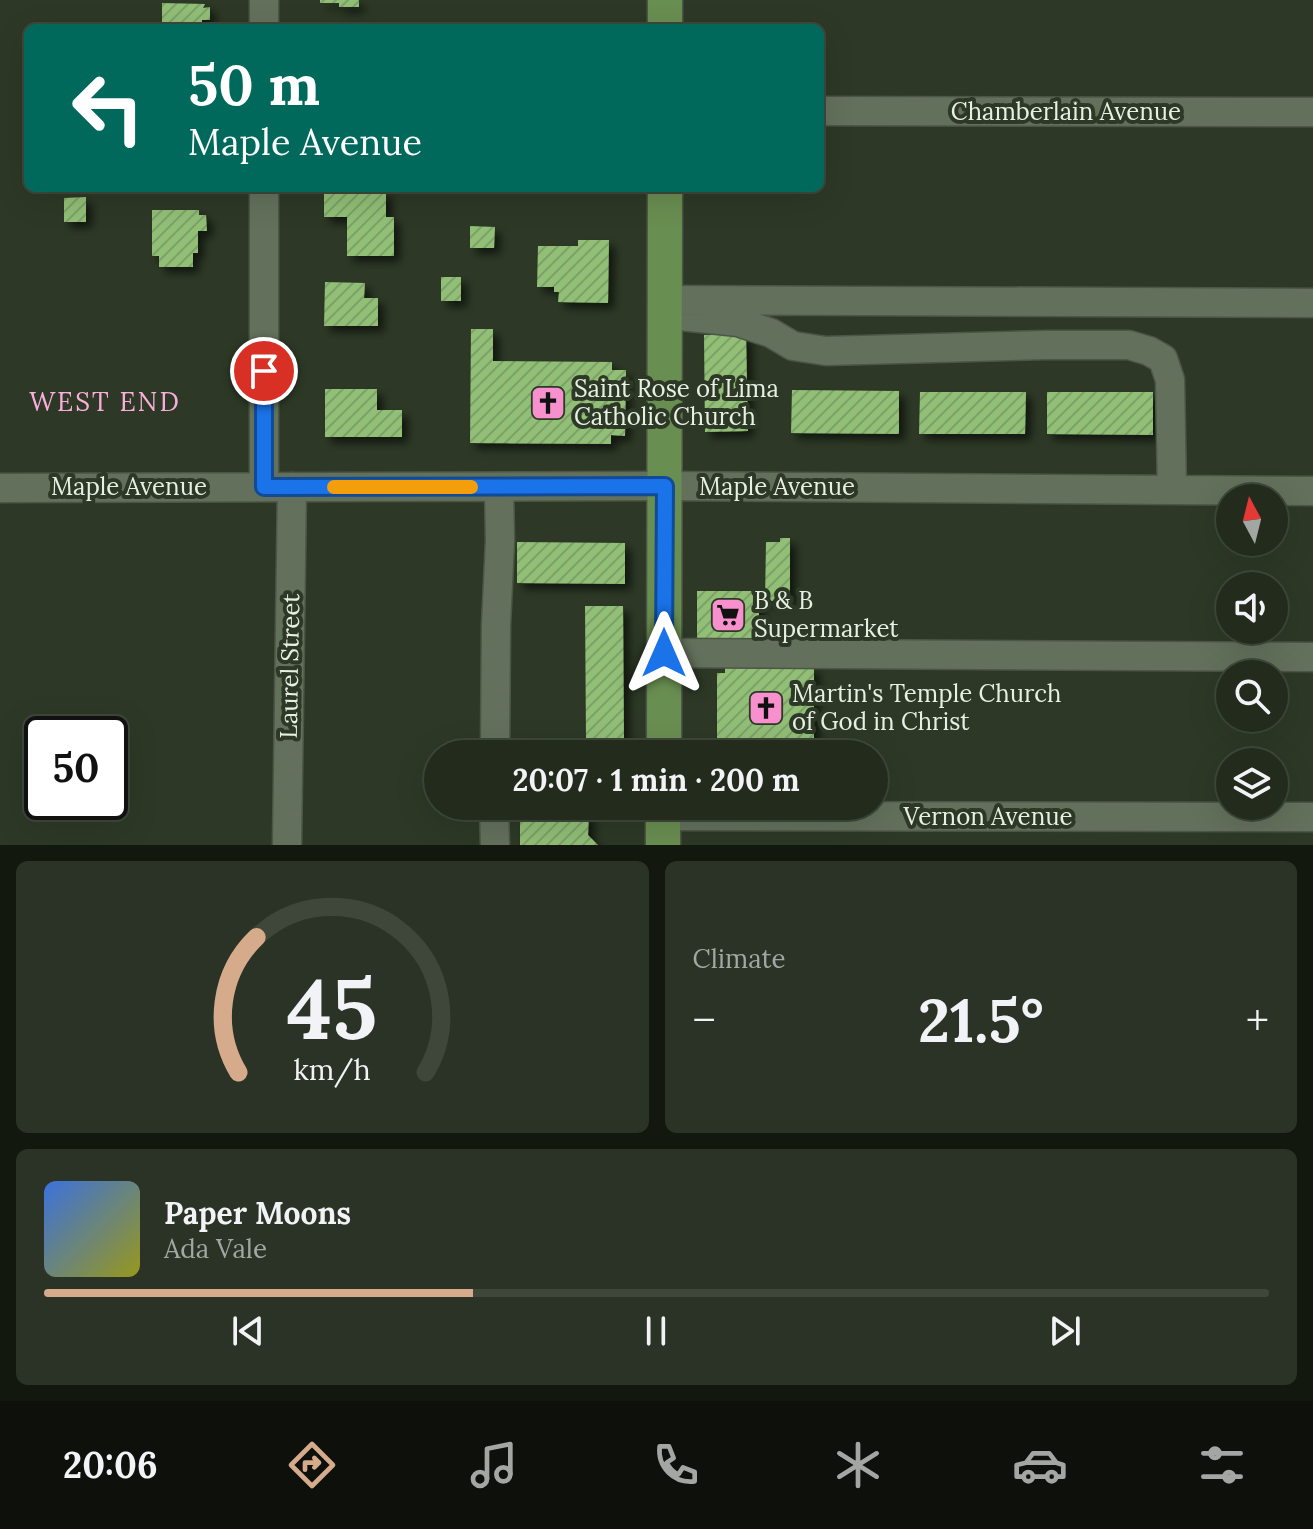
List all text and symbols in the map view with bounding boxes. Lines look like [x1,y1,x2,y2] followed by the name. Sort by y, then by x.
[188,49,320,120] text: 50 m
[56,56,160,160] icon: left
[951,96,1181,127] street label: Chamberlain Avenue
[188,119,422,165] text: Maple Avenue
[230,337,298,405] pin
[242,349,286,393] icon: arrive
[574,373,779,432] place label: Saint Rose of Lima Catholic Church
[529,384,567,422] church icon: Saint Rose of Lima Catholic Church
[29,385,181,418] district label: WEST END
[51,471,207,502] street label: Maple Avenue
[699,471,855,502] street label: Maple Avenue
[1216,484,1288,556] north arrow
[1216,484,1288,820] map controls
[1216,572,1288,644] button: sound
[754,585,899,644] place label: B & B Supermarket
[273,592,306,739] street label: Laurel Street
[709,596,747,634] supermarket icon: B & B Supermarket
[622,611,706,695] position arrow
[1216,660,1288,732] button: search
[792,678,1061,737] place label: Martin's Temple Church of God in Christ
[747,689,785,727] church icon: Martin's Temple Church of God in Christ
[24,716,128,820] speed limit sign: 50
[1216,748,1288,820] button: layers
[512,761,800,799] text: 20:07 · 1 min · 200 m
[902,801,1073,832] street label: Vernon Avenue
[693,942,786,975] text: Climate
[287,955,377,1062] text: 45
[918,982,1044,1058] text: 21.5°
[693,992,716,1048] text: −
[1246,992,1269,1048] text: +
[294,1051,371,1088] text: km/h
[164,1194,351,1232] text: Paper Moons
[164,1232,267,1265] text: Ada Vale
[226,1309,270,1353] icon: previous
[634,1309,678,1353] icon: pause
[1043,1309,1087,1353] icon: next
[284,1437,340,1493] icon: directions
[466,1437,522,1493] icon: music
[648,1437,704,1493] icon: phone
[830,1437,886,1493] icon: climate
[1012,1437,1068,1493] icon: car
[1194,1437,1250,1493] icon: filters
[63,1442,158,1488] text: 20:06

